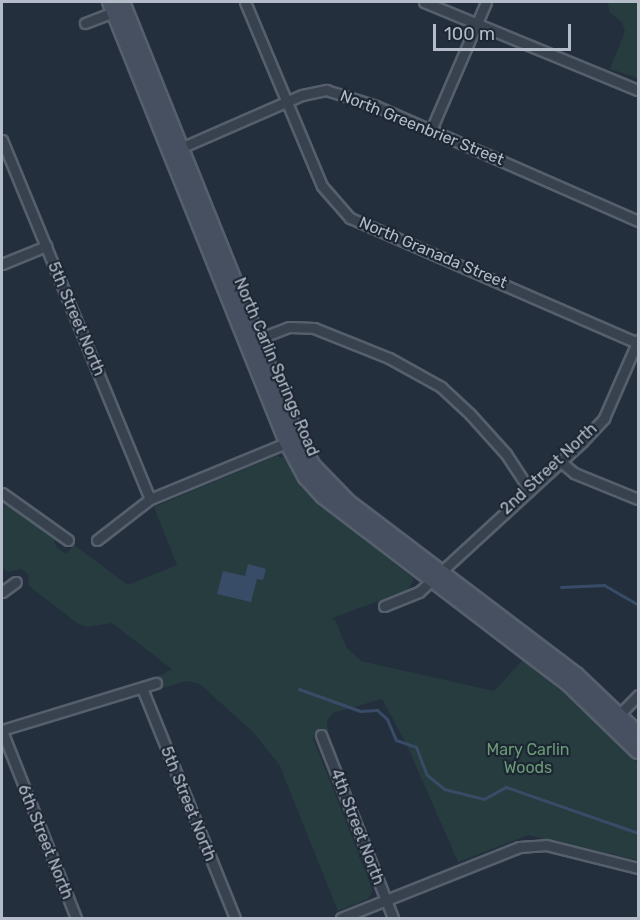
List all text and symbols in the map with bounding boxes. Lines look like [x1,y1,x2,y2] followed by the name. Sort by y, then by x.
[436,12,574,50] scale bar
[444,23,495,45] text: 100 m
[337,86,507,170] street label: North Greenbrier Street
[356,213,510,293] street label: North Granada Street
[43,259,109,379] street label: 5th Street North
[230,275,322,459] street label: North Carlin Springs Road
[497,419,601,519] street label: 2nd Street North
[486,740,570,778] park label: Mary Carlin Woods
[156,744,220,864] street label: 5th Street North
[326,766,388,888] street label: 4th Street North
[13,782,77,902] street label: 6th Street North

